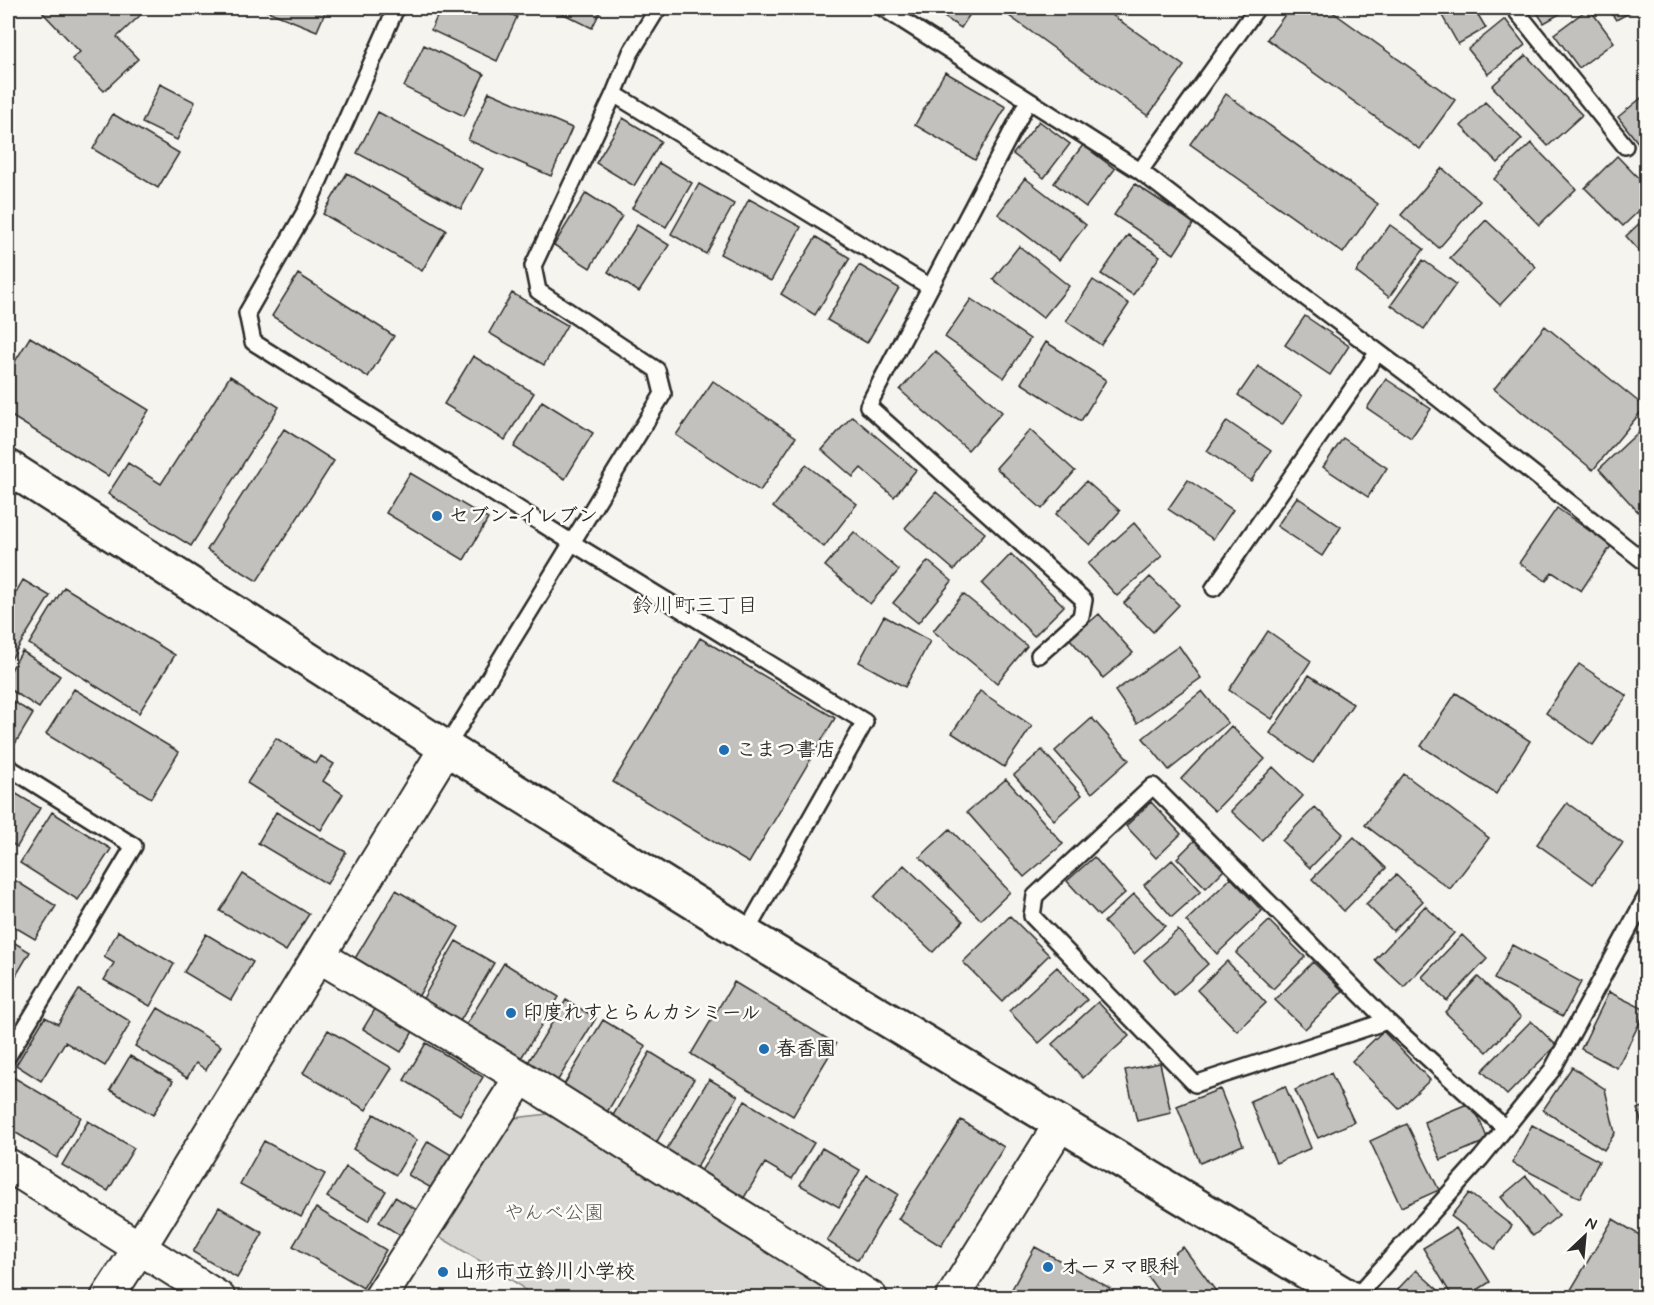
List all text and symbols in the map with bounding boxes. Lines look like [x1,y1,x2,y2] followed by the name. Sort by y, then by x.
[449,503,598,530] place label: セブン-イレブン
[430,509,444,523] marker: セブン-イレブン
[632,592,758,620] district label: 鈴川町三丁目
[736,737,836,764] place label: こまつ書店
[717,743,731,757] marker: こまつ書店
[523,1000,761,1027] place label: 印度れすとらんカシミール
[504,1006,518,1020] marker: 印度れすとらんカシミール
[776,1036,836,1063] place label: 春香園
[757,1042,771,1056] marker: 春香園
[504,1200,604,1227] park label: やんべ公園
[1555,1206,1615,1266] north arrow
[1582,1212,1600,1236] text: N
[1060,1254,1179,1281] place label: オーヌマ眼科
[455,1259,635,1286] place label: 山形市立鈴川小学校
[1041,1260,1055,1274] marker: オーヌマ眼科
[436,1265,450,1279] marker: 山形市立鈴川小学校

